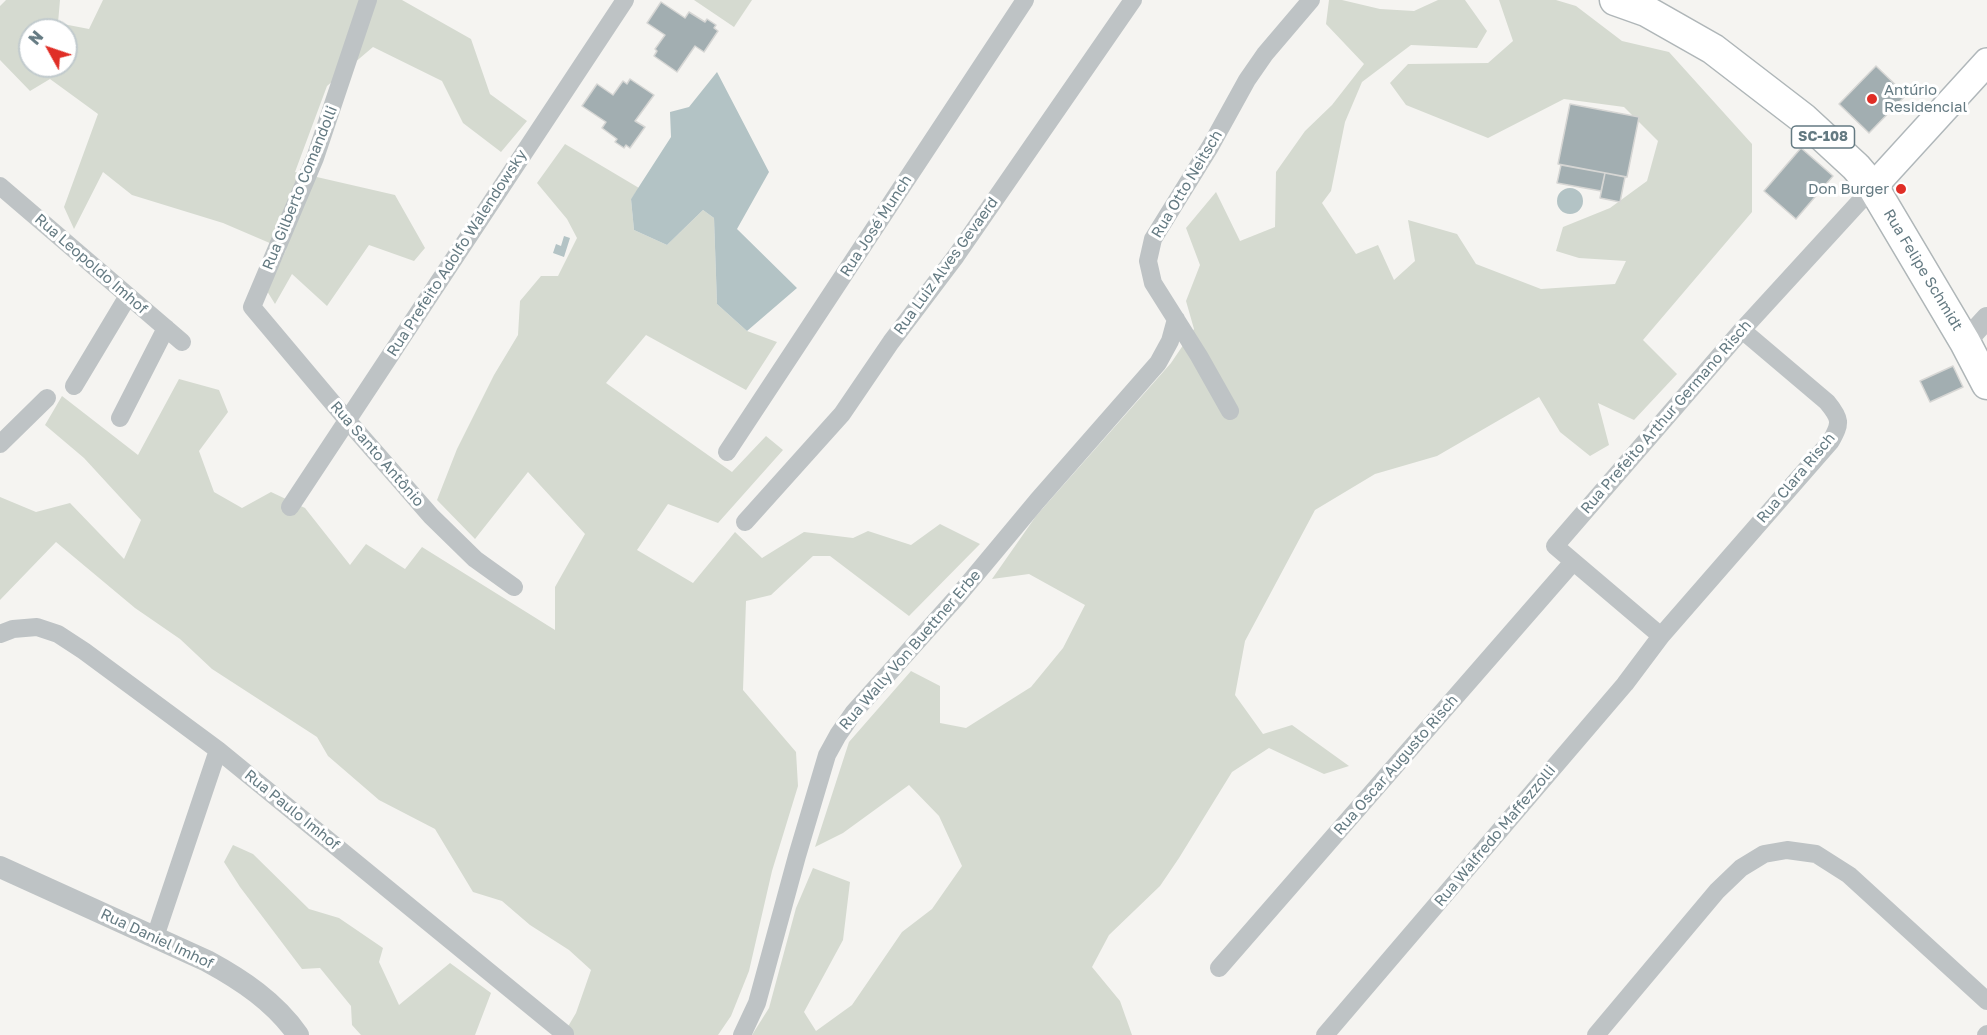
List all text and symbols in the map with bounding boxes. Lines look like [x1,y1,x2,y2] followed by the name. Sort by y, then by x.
[18,18,78,78] north arrow
[24,27,47,49] text: N
[1884,81,1967,116] place label: Antúrio Residencial
[1865,92,1879,106] marker: Antúrio Residencial
[259,103,341,273] street label: Rua Gilberto Comandolli
[1792,126,1854,148] road number: SC-108
[1148,127,1226,241] street label: Rua Otto Neitsch
[383,146,531,360] street label: Rua Prefeito Adolfo Walendowsky
[836,172,916,280] street label: Rua José Munch
[1808,180,1889,198] place label: Don Burger
[1894,182,1908,196] marker: Don Burger
[890,194,1002,338] street label: Rua Luiz Alves Gevaerd
[1880,206,1966,334] street label: Rua Felipe Schmidt
[31,210,151,318] street label: Rua Leopoldo Imhof
[1577,317,1755,517] street label: Rua Prefeito Arthur Germano Risch
[326,398,428,510] street label: Rua Santo Antônio
[1753,429,1839,527] street label: Rua Clara Risch
[836,566,984,734] street label: Rua Wally Von Buettner Erbe
[1330,691,1462,839] street label: Rua Oscar Augusto Risch
[1431,762,1559,910] street label: Rua Walfredo Maffezzolli
[241,766,343,854] street label: Rua Paulo Imhof
[98,905,216,973] street label: Rua Daniel Imhof

